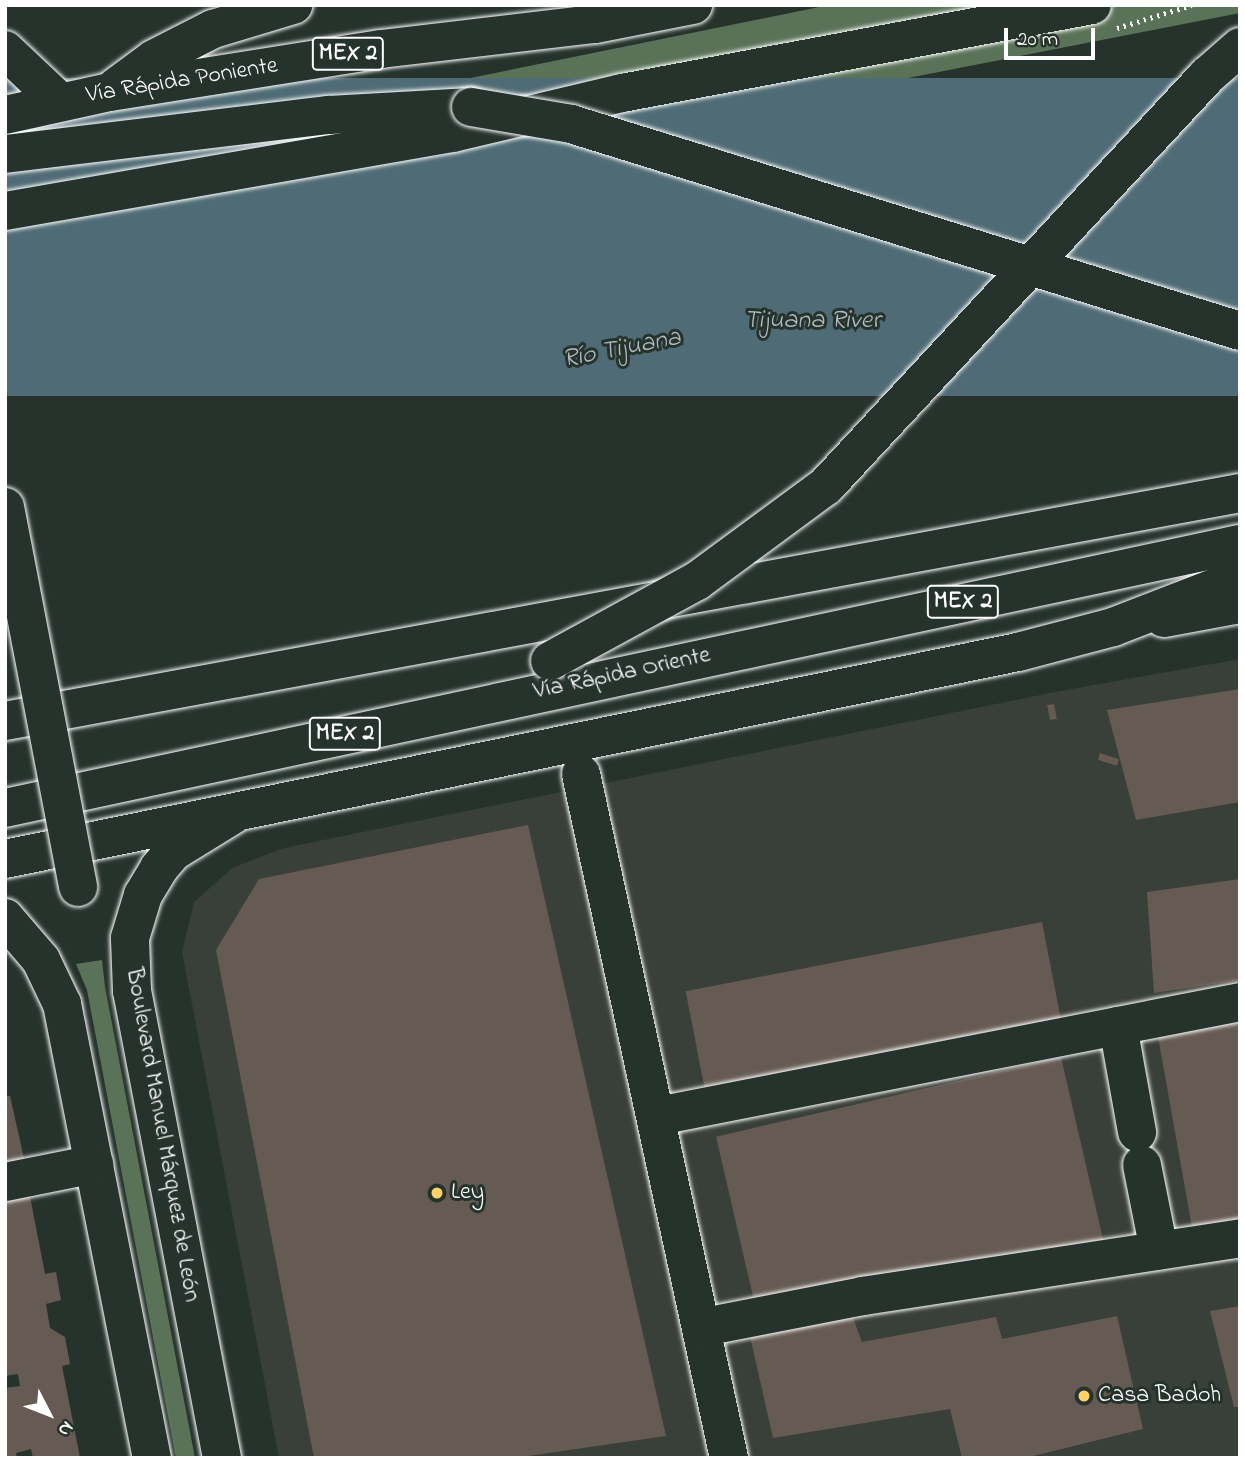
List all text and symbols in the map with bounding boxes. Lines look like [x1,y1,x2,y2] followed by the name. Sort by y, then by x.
[1007,14,1098,58] scale bar
[1017,25,1058,55] text: 20 m
[311,34,385,74] road number: MEX 2
[84,52,280,110] street label: Vía Rápida Poniente
[744,306,880,338] water label: Tijuana River
[560,323,684,377] water label: Río Tijuana
[926,582,1000,622] road number: MEX 2
[531,641,713,707] street label: Vía Rápida Oriente
[308,714,382,754] road number: MEX 2
[118,966,206,1304] street label: Boulevard Manuel Márquez de León
[451,1179,484,1207] place label: Ley
[429,1185,445,1201] marker: Ley
[14,1379,84,1449] north arrow
[1098,1382,1221,1410] place label: Casa Badoh
[1076,1388,1092,1404] marker: Casa Badoh
[51,1415,79,1442] text: N

